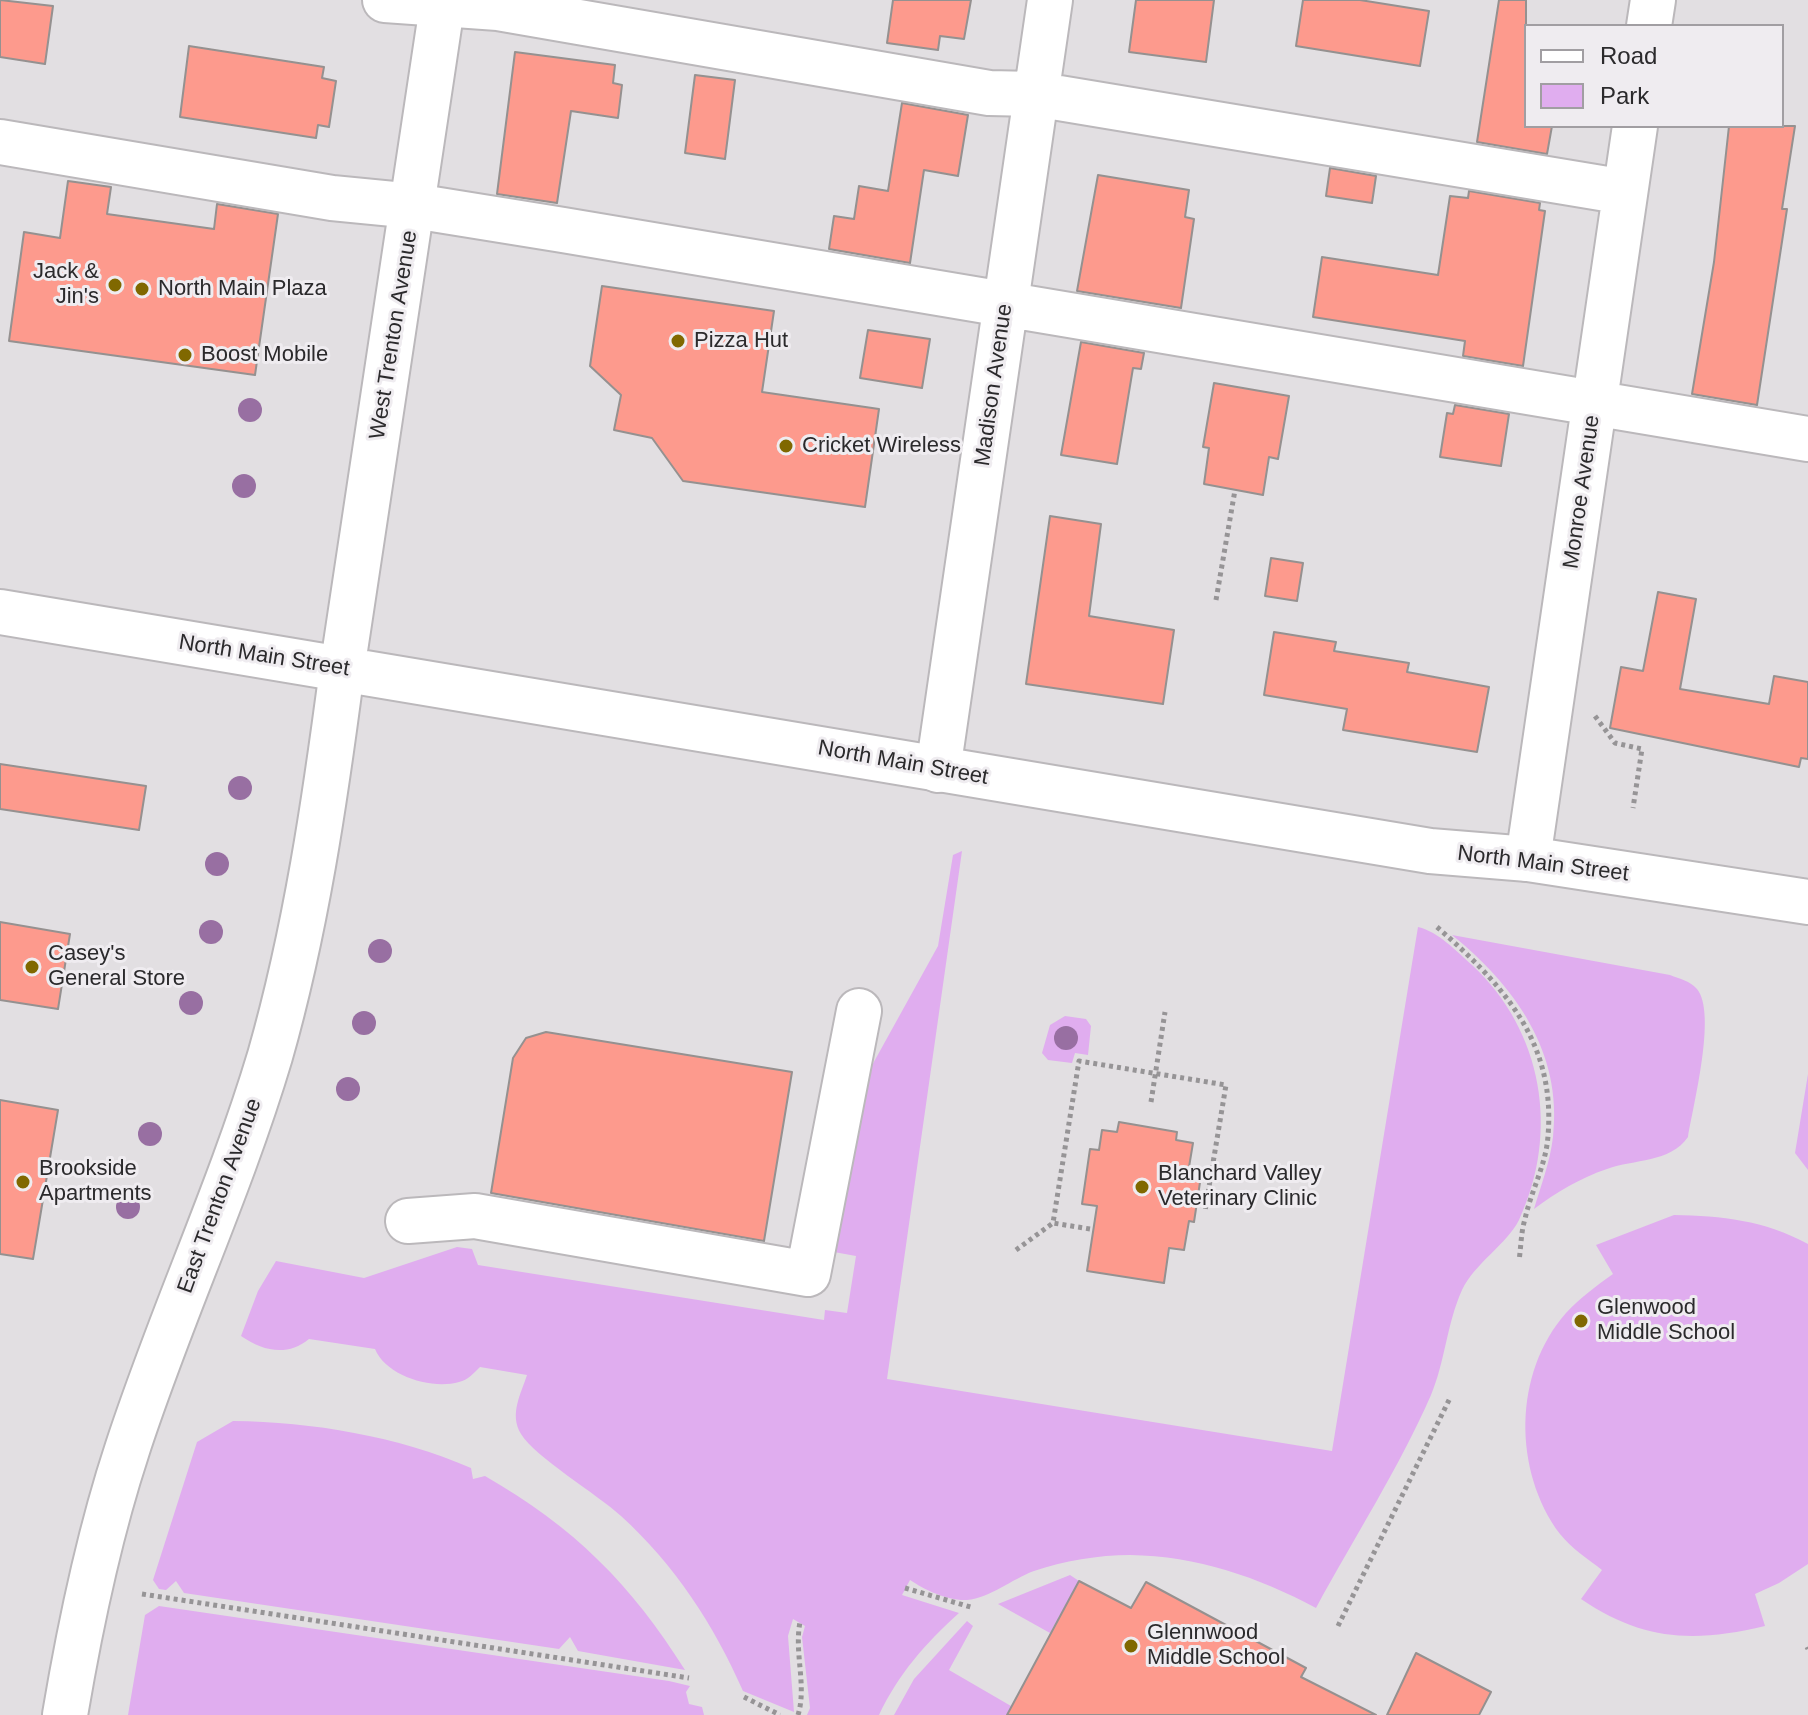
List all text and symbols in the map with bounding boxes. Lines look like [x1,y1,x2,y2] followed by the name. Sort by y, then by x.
[1524,24,1784,128] legend
[1600,42,1657,69] text: Road
[1600,82,1649,109] text: Park
[364,229,424,441] street label: West Trenton Avenue
[33,259,99,310] place label: Jack & Jin's
[106,276,124,294] marker: Jack & Jin's
[158,276,327,302] place label: North Main Plaza
[133,280,151,298] marker: North Main Plaza
[970,302,1018,468] street label: Madison Avenue
[694,328,788,354] place label: Pizza Hut
[669,332,687,350] marker: Pizza Hut
[201,342,328,368] place label: Boost Mobile
[176,346,194,364] marker: Boost Mobile
[1558,413,1606,571] street label: Monroe Avenue
[802,433,961,459] place label: Cricket Wireless
[777,437,795,455] marker: Cricket Wireless
[177,629,351,683] street label: North Main Street
[816,735,990,791] street label: North Main Street
[1456,840,1630,888] street label: North Main Street
[48,941,185,992] place label: Casey's General Store
[23,958,41,976] marker: Casey's General Store
[172,1095,268,1297] street label: East Trenton Avenue
[39,1156,151,1208] place label: Brookside Apartments
[1158,1161,1321,1212] place label: Blanchard Valley Veterinary Clinic
[14,1173,32,1191] marker: Brookside Apartments
[1133,1178,1151,1196] marker: Blanchard Valley Veterinary Clinic
[1597,1295,1735,1346] place label: Glenwood Middle School
[1572,1312,1590,1330] marker: Glenwood Middle School
[1147,1620,1285,1672] place label: Glennwood Middle School
[1122,1637,1140,1655] marker: Glennwood Middle School

